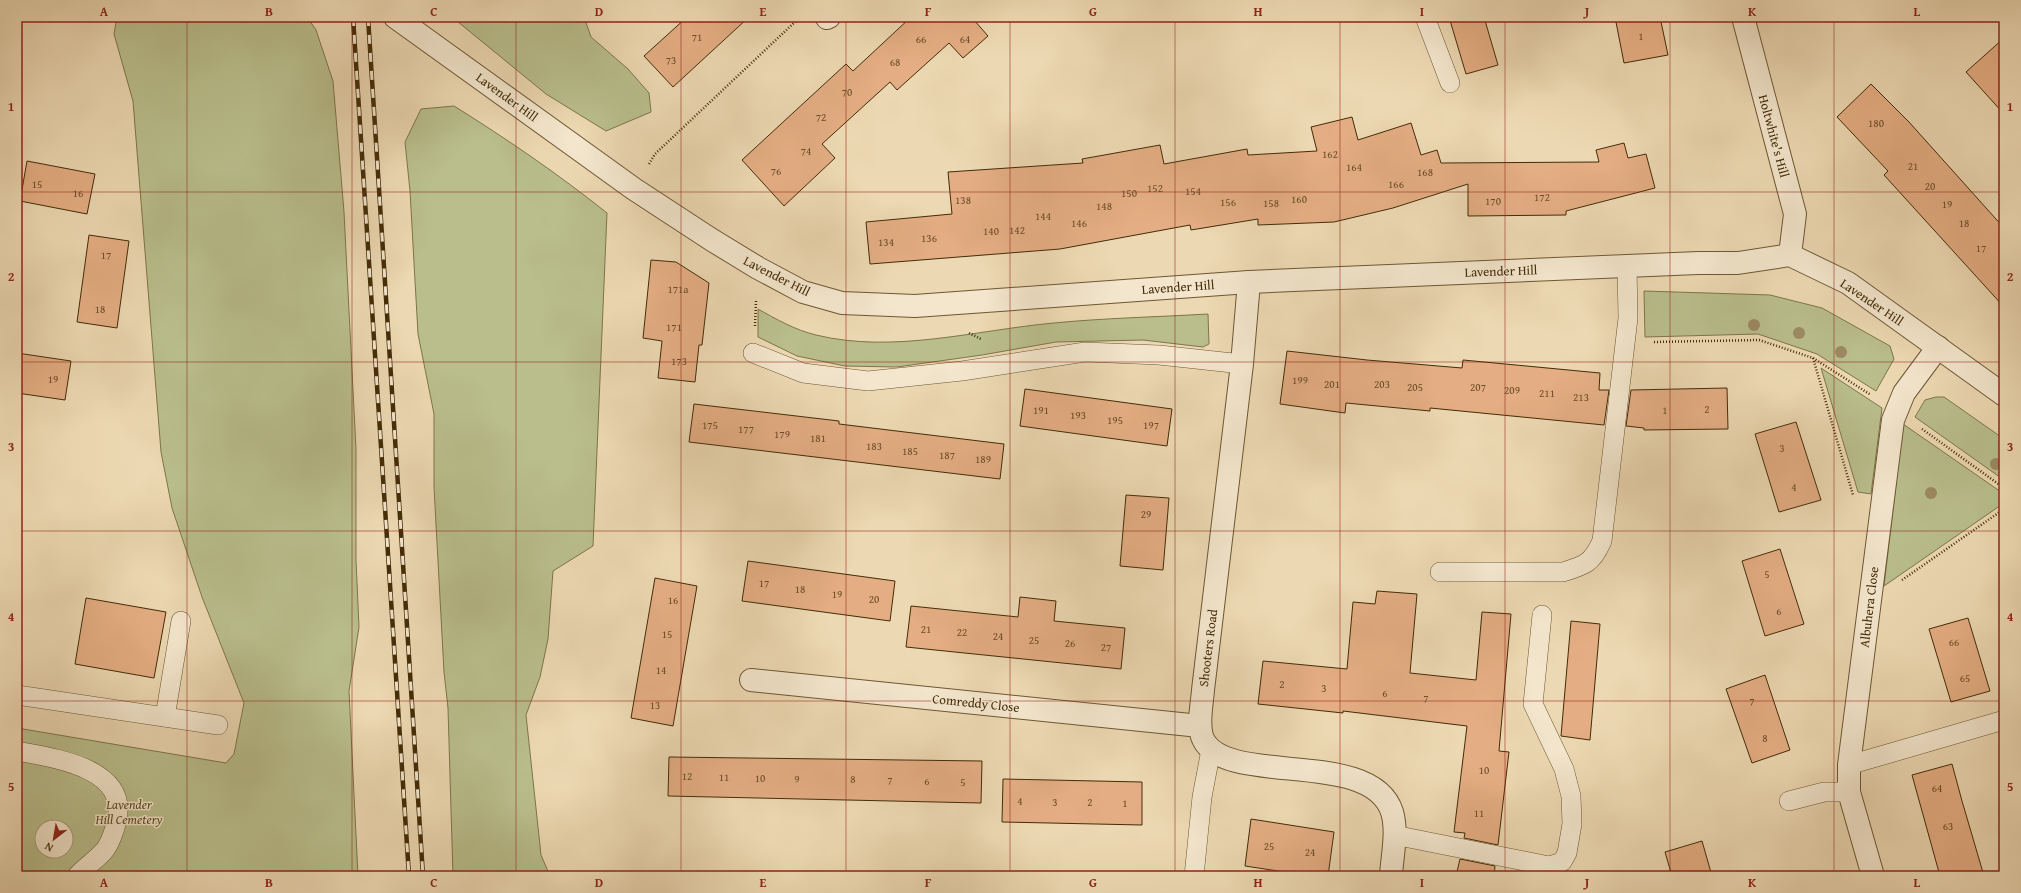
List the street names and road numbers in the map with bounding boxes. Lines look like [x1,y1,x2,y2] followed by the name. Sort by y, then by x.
[472,68,542,126] street label: Lavender Hill
[1754,92,1794,180] street label: Holtwhite's Hill
[740,251,814,301] street label: Lavender Hill
[1464,260,1538,282] street label: Lavender Hill
[1837,274,1908,330] street label: Lavender Hill
[1141,275,1215,299] street label: Lavender Hill
[1855,565,1883,649] street label: Albuhera Close
[1194,608,1222,688] street label: Shooters Road
[932,689,1020,717] street label: Comreddy Close

